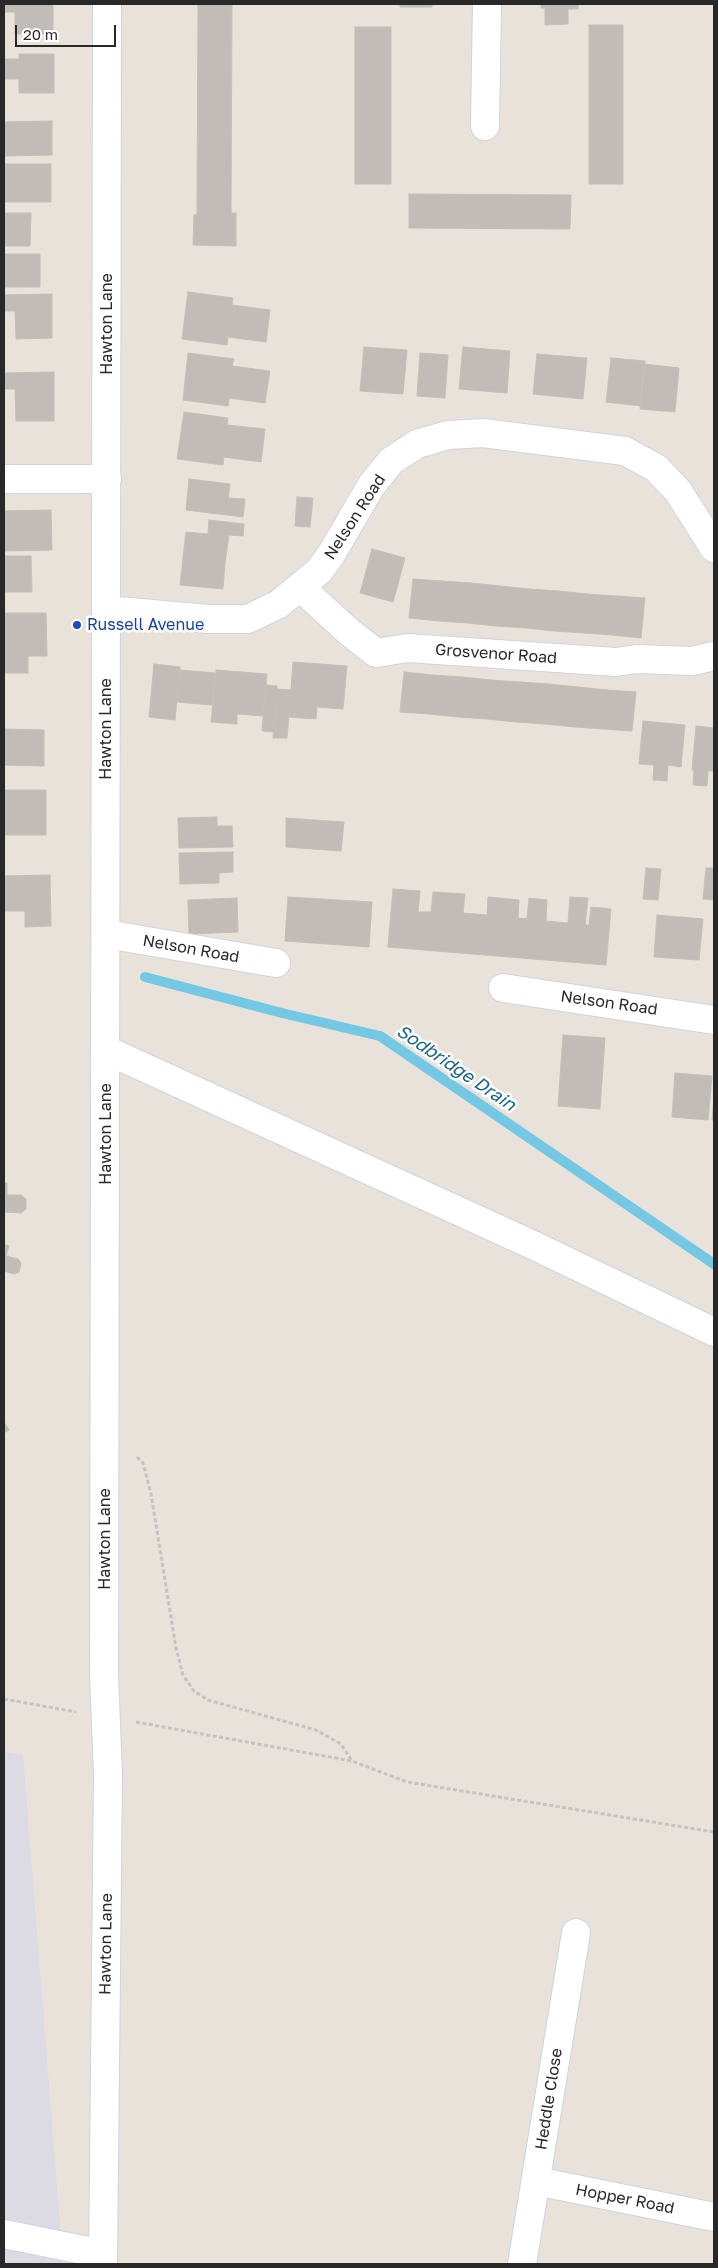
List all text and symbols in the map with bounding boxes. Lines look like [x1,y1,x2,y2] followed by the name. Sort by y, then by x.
[18,15,119,47] scale bar
[23,25,58,43] text: 20 m
[97,273,117,375] street label: Hawton Lane
[320,471,390,563] street label: Nelson Road
[87,615,204,635] place label: Russell Avenue
[71,619,83,631] marker: Russell Avenue
[434,640,558,668] street label: Grosvenor Road
[96,678,116,780] street label: Hawton Lane
[141,931,241,967] street label: Nelson Road
[559,987,659,1019] street label: Nelson Road
[392,1020,520,1116] water label: Sodbridge Drain
[96,1083,116,1185] street label: Hawton Lane
[95,1488,115,1590] street label: Hawton Lane
[96,1893,116,1995] street label: Hawton Lane
[531,2047,567,2151] street label: Heddle Close
[574,2180,676,2218] street label: Hopper Road

